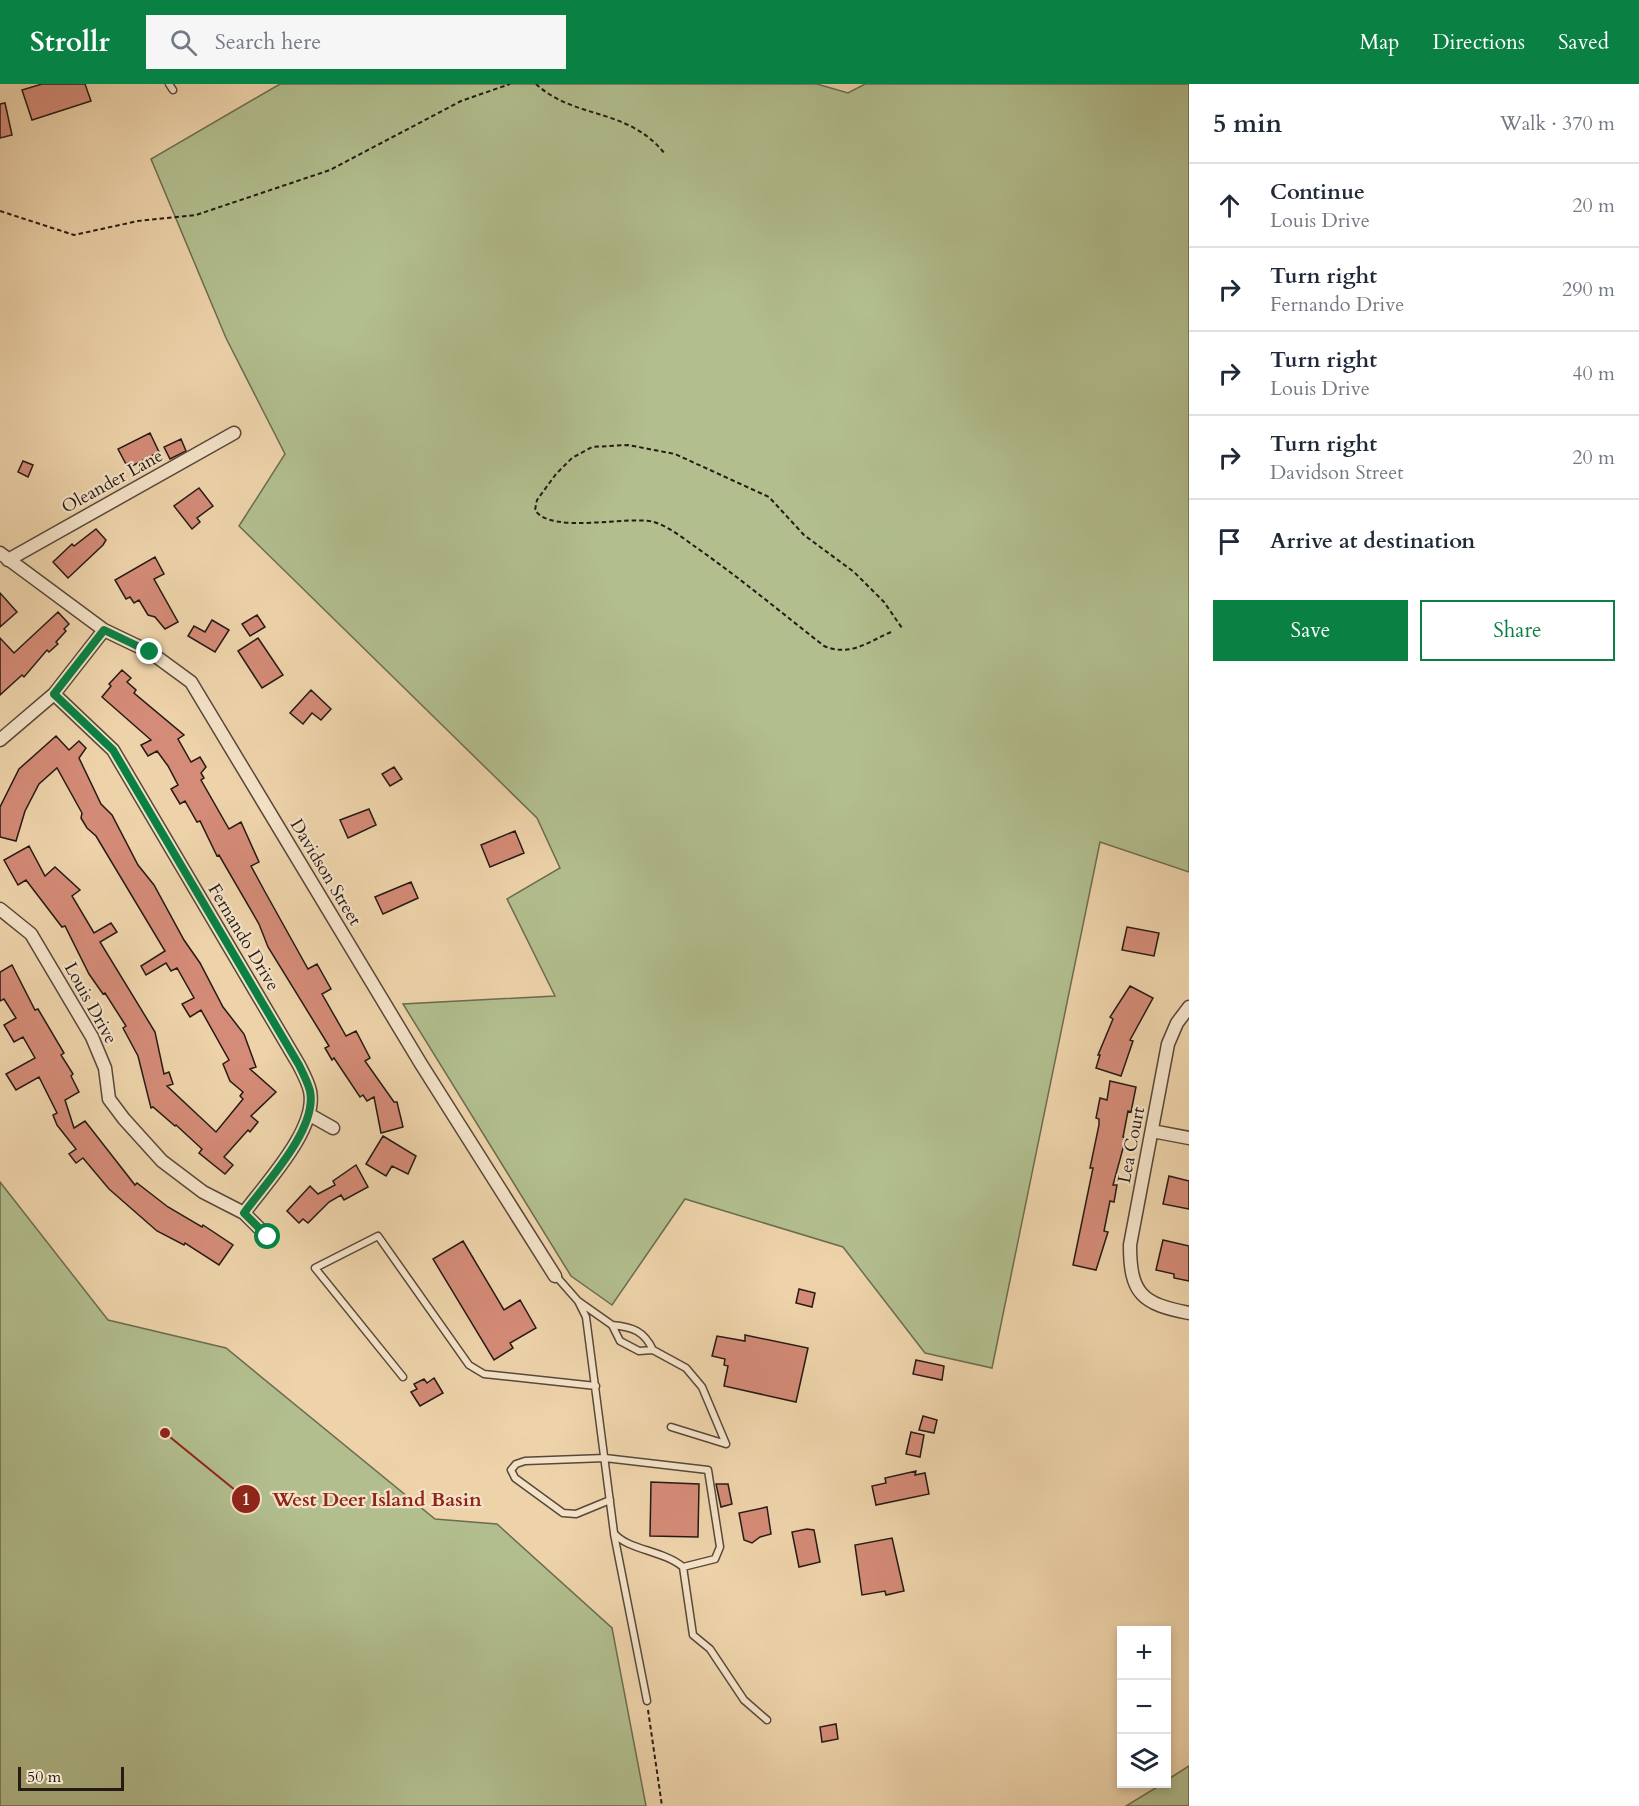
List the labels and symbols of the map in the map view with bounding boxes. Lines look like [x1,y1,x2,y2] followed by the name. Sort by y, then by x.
[57,443,168,520] street label: Oleander Lane
[136,638,162,664] route end
[284,814,367,931] street label: Davidson Street
[202,879,285,996] street label: Fernando Drive
[58,958,123,1049] street label: Louis Drive
[1112,1104,1151,1185] street label: Lea Court
[254,1223,280,1249] route start
[231,1480,494,1518] callout: West Deer Island Basin
[271,1486,482,1513] text: West Deer Island Basin
[241,1487,251,1512] text: 1
[18,1764,124,1792] scale bar

